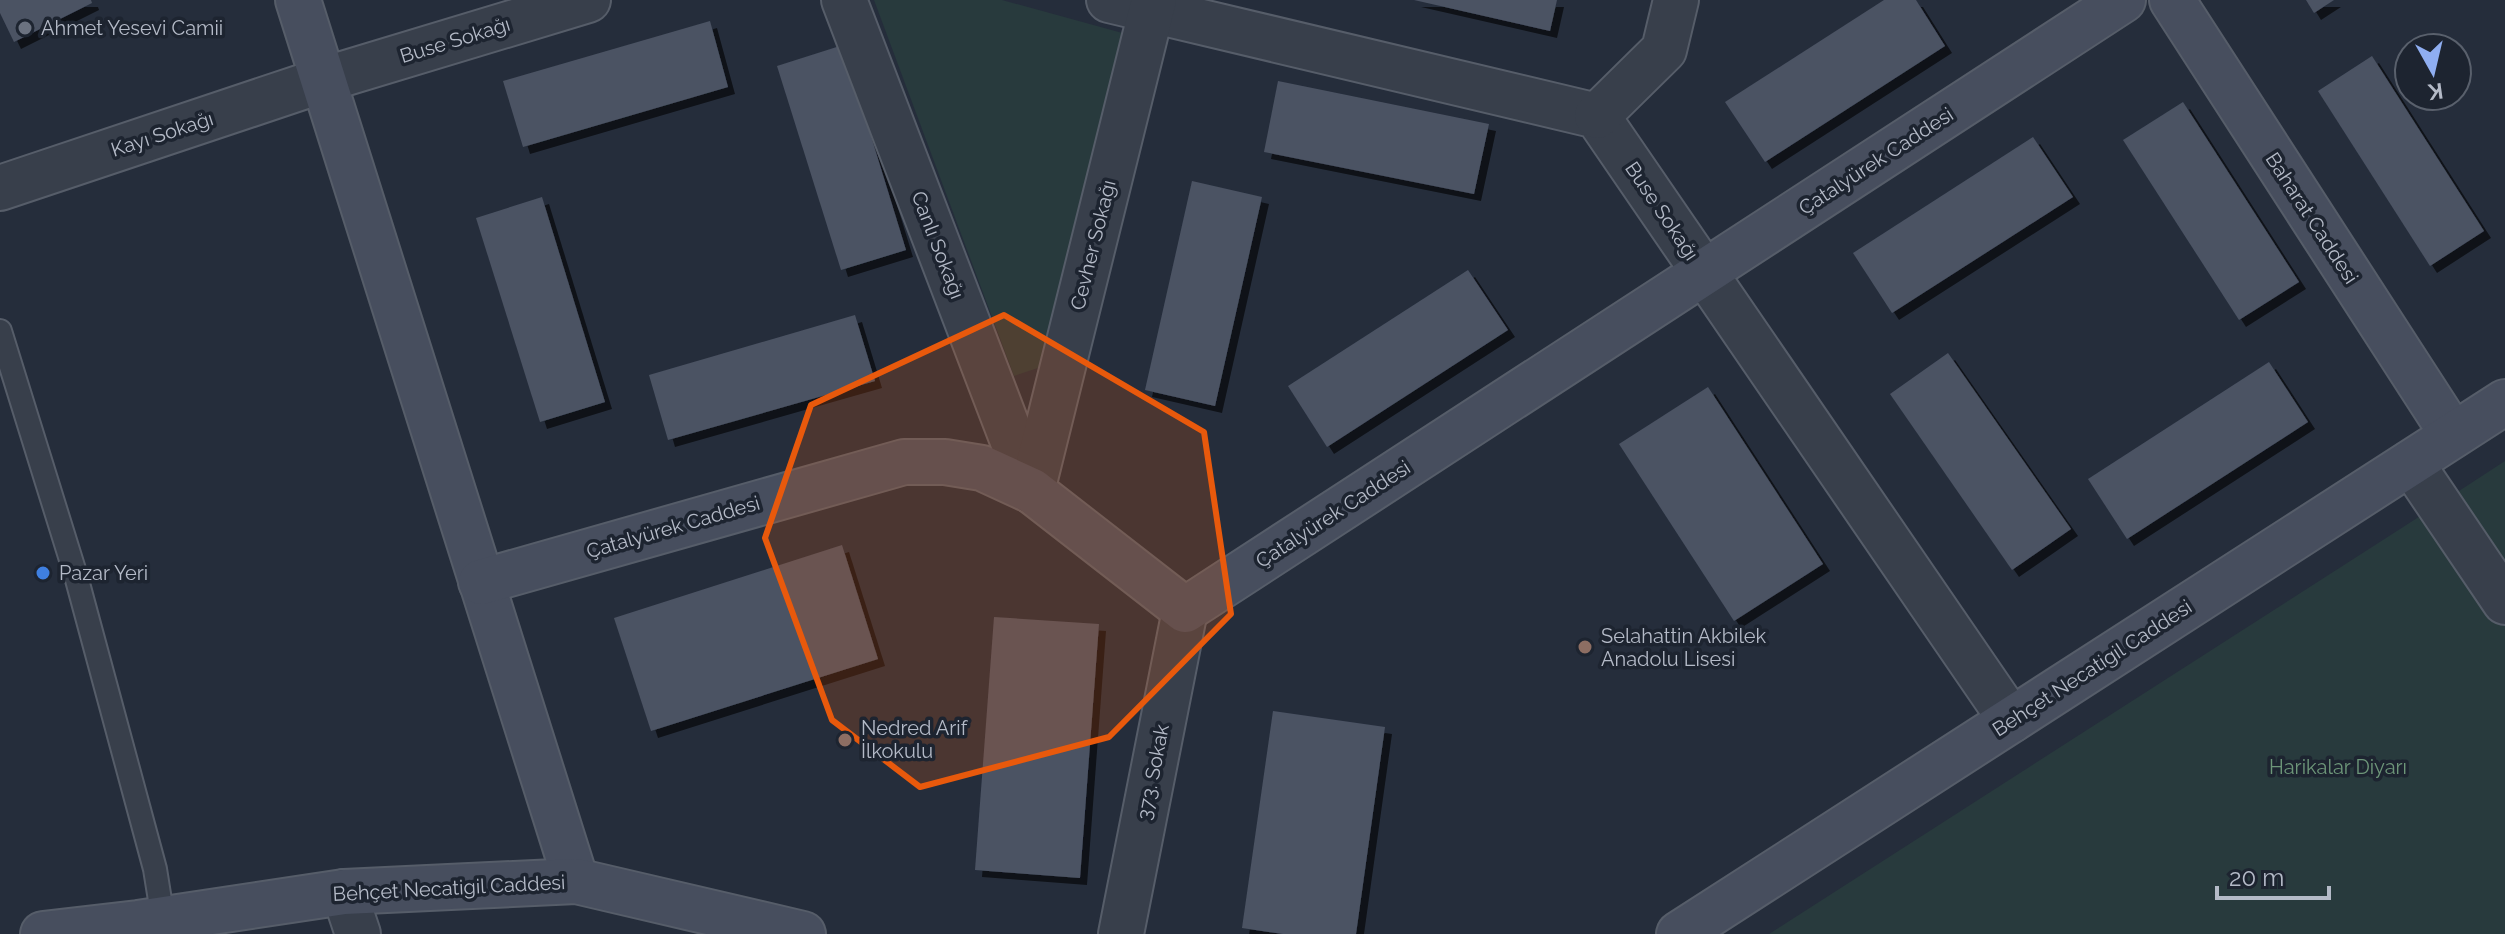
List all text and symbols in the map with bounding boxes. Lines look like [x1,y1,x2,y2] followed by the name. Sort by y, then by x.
[397,12,513,68] street label: Buse Sokağı
[41,16,223,40] place label: Ahmet Yesevi Camii
[16,19,34,37] marker: Ahmet Yesevi Camii
[2393,32,2473,112] north arrow
[2426,78,2445,106] text: K
[1794,102,1958,220] street label: Çatalyürek Caddesi
[108,106,216,162] street label: Kayı Sokağı
[2261,148,2363,288] street label: Baharat Caddesi
[1620,157,1704,265] street label: Buse Sokağı
[1065,178,1121,312] street label: Cevher Sokağı
[906,188,970,302] street label: Canlı Sokağı
[1251,455,1415,573] street label: Çatalyürek Caddesi
[583,491,763,563] street label: Çatalyürek Caddesi
[59,561,148,585] place label: Pazar Yeri
[34,564,52,582] marker: Pazar Yeri
[1988,595,2196,741] street label: Behçet Necatigil Caddesi
[1601,624,1767,671] place label: Selahattin Akbilek Anadolu Lisesi
[1576,638,1594,656] marker: Selahattin Akbilek Anadolu Lisesi
[861,716,969,763] place label: Nedred Arif İlkokulu
[1132,722,1174,822] street label: 373. Sokak
[836,731,854,749] marker: Nedred Arif İlkokulu
[2269,755,2407,779] park label: Harikalar Diyarı
[2217,850,2329,900] scale bar
[2229,863,2284,892] text: 20 m
[332,870,566,906] street label: Behçet Necatigil Caddesi

